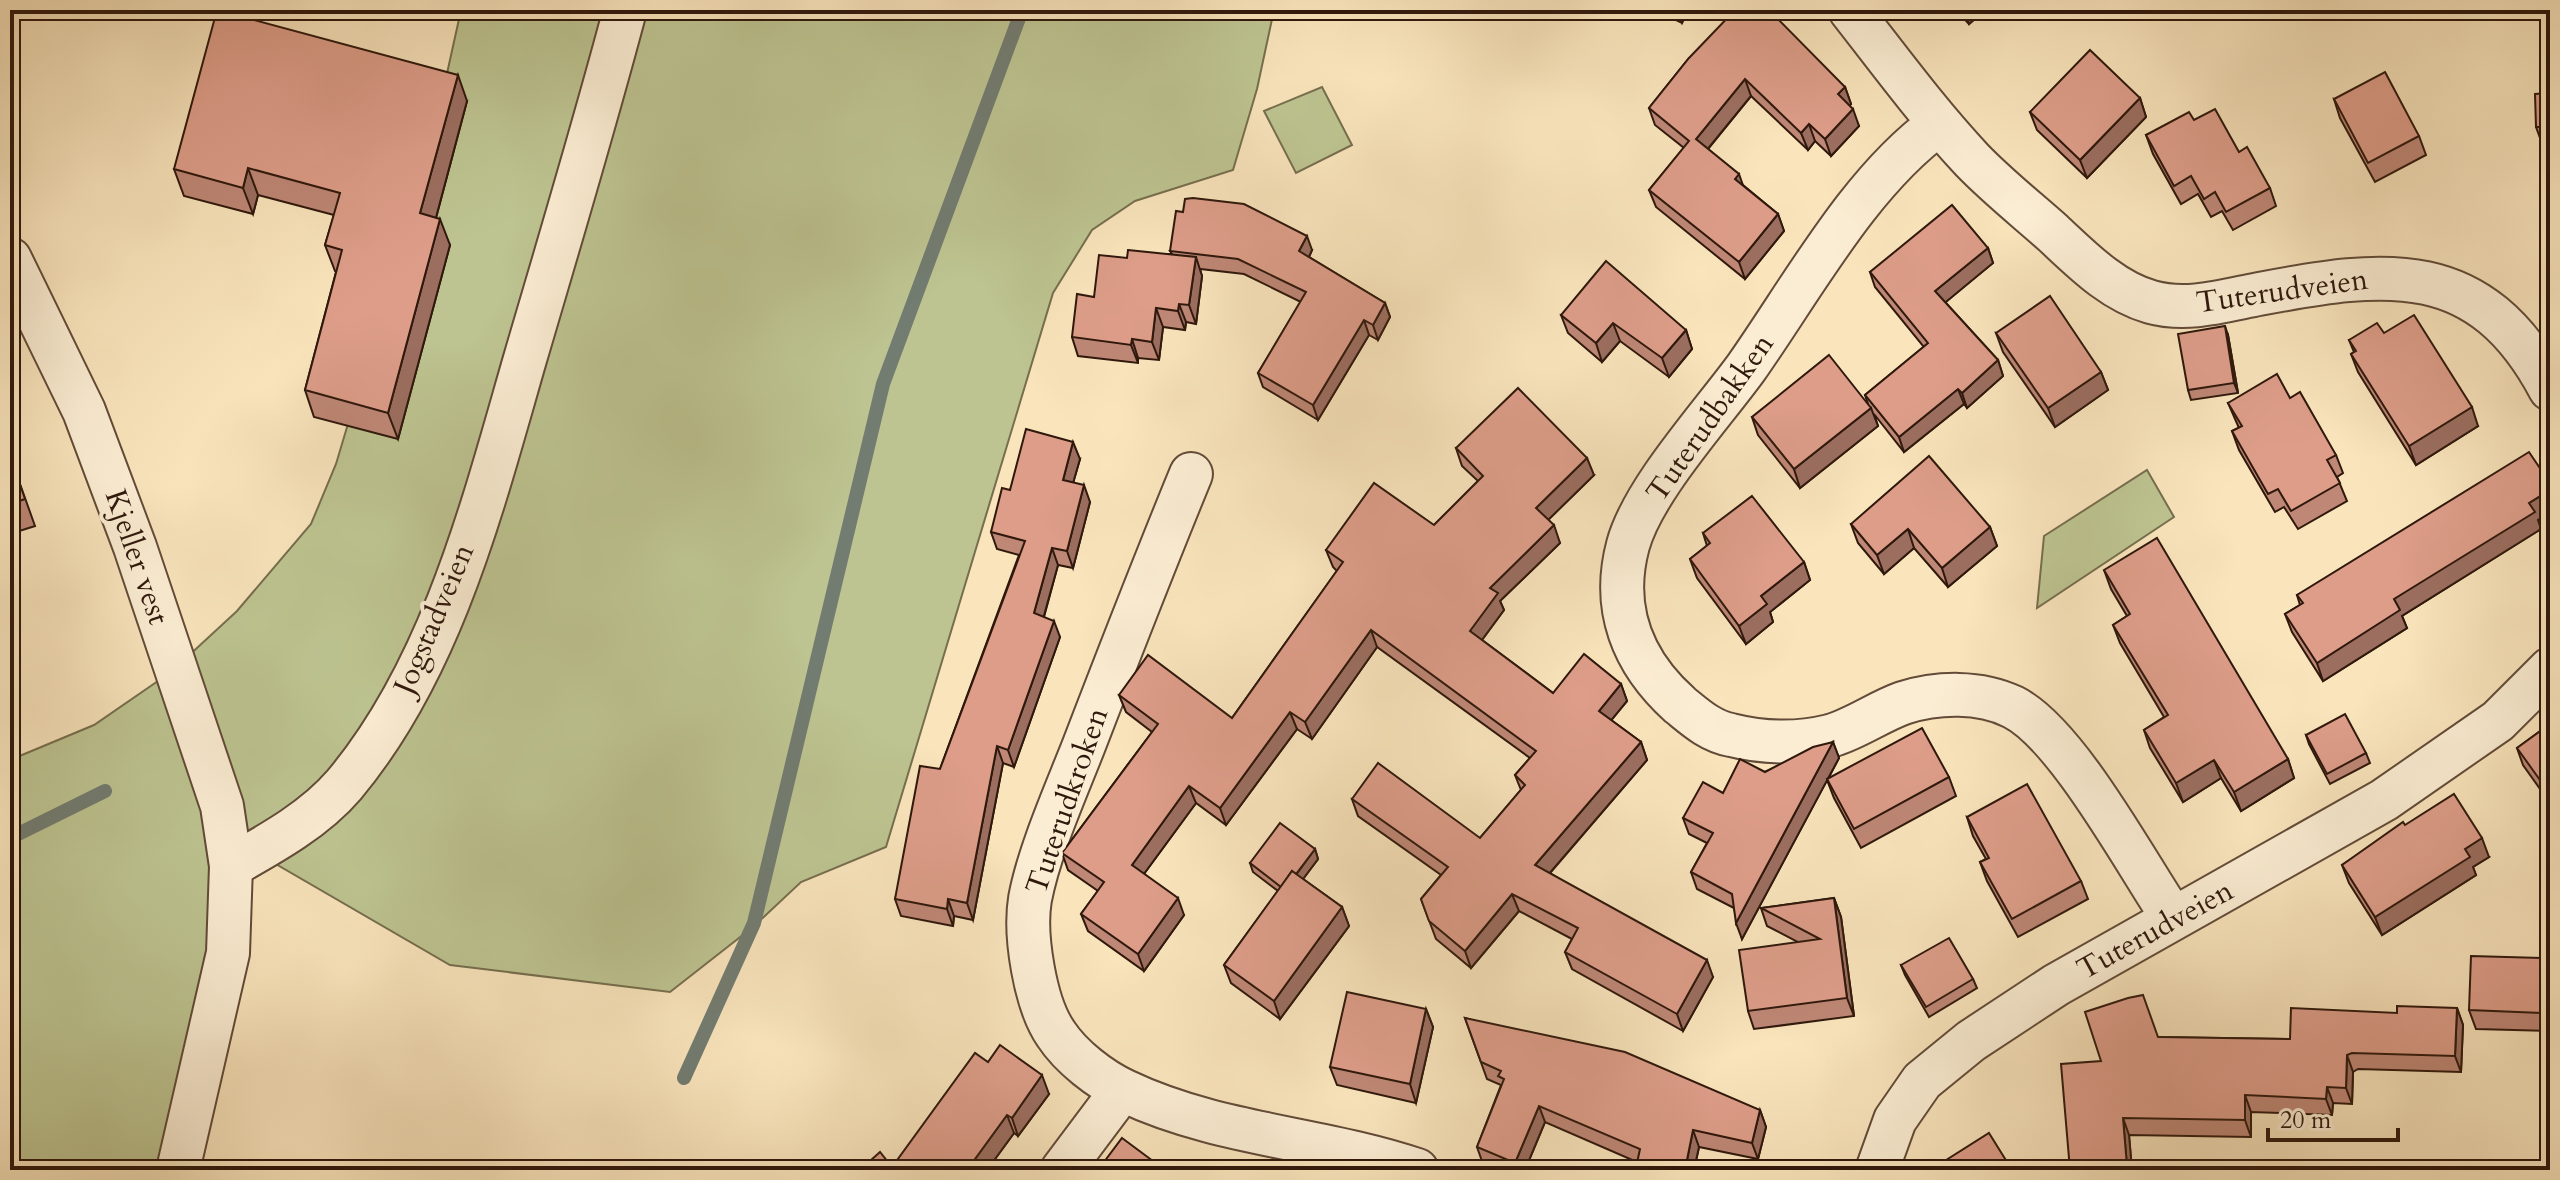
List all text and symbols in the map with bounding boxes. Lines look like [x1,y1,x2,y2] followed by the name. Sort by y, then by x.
[2194,259,2370,323] street label: Tuterudveien
[1637,326,1783,510] street label: Tuterudbakken
[95,484,179,631] street label: Kjeller vest
[382,538,484,704] street label: Jogstadveien
[1016,702,1118,900] street label: Tuterudkroken
[2069,870,2241,990] street label: Tuterudveien
[2268,1092,2398,1142] scale bar
[2280,1104,2332,1137] text: 20 m

